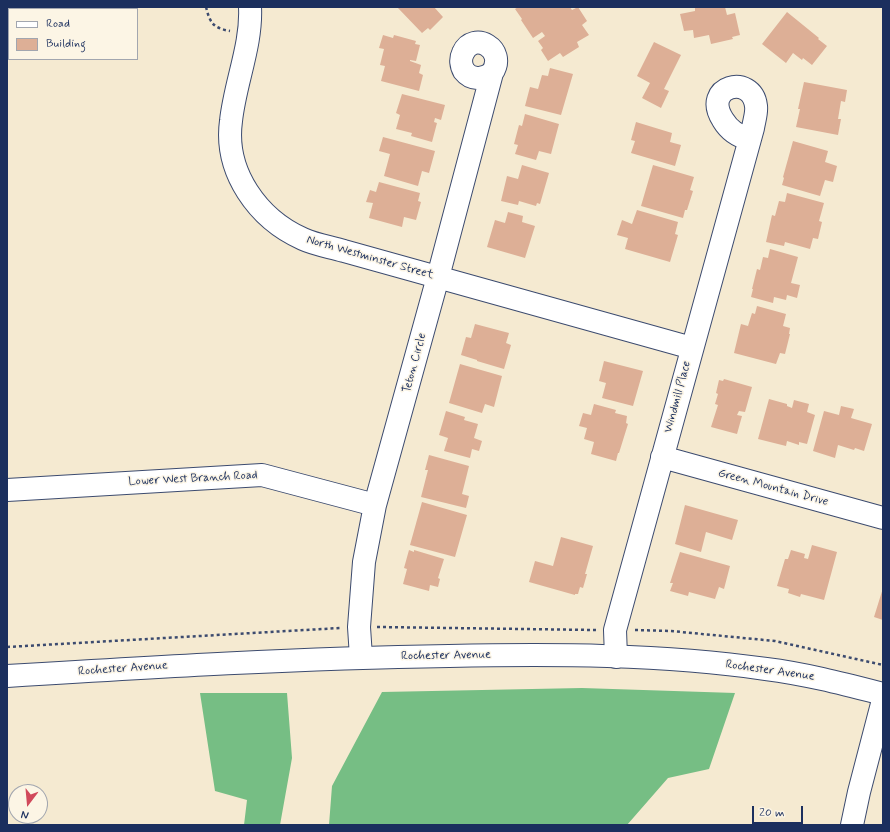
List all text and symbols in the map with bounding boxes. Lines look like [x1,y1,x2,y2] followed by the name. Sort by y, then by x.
[8,8,138,60] legend
[46,16,70,32] text: Road
[46,36,86,52] text: Building
[305,233,435,283] street label: North Westminster Street
[400,331,430,395] street label: Teton Circle
[661,359,695,435] street label: Windmill Place
[716,466,830,510] street label: Green Mountain Drive
[128,468,258,490] street label: Lower West Branch Road
[401,648,491,664] street label: Rochester Avenue
[725,658,815,684] street label: Rochester Avenue
[78,659,168,679] street label: Rochester Avenue
[8,784,48,824] north arrow
[754,798,805,824] scale bar
[759,805,785,821] text: 20 m
[20,807,30,822] text: N

